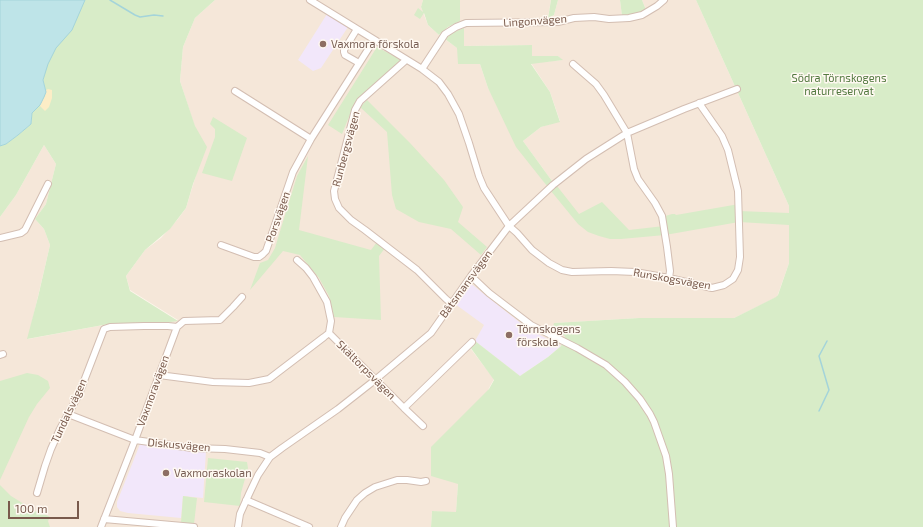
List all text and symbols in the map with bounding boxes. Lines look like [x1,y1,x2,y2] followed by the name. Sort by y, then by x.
[503,12,567,30] street label: Lingonvägen
[331,37,419,51] place label: Vaxmora förskola
[318,39,328,49] marker: Vaxmora förskola
[791,71,887,97] park label: Södra Törnskogens naturreservat
[330,110,362,188] street label: Runbergsvägen
[263,190,293,244] street label: Porsvägen
[437,248,495,320] street label: Båtsmansvägen
[632,266,712,292] street label: Runskogsvägen
[517,322,580,348] place label: Törnskogens förskola
[504,330,514,340] marker: Törnskogens förskola
[334,338,398,402] street label: Skältorpsvägen
[134,354,172,428] street label: Vaxmoravägen
[48,377,90,445] street label: Tundalsvägen
[147,436,211,454] street label: Diskusvägen
[174,466,252,480] place label: Vaxmoraskolan
[161,468,171,478] marker: Vaxmoraskolan
[10,493,81,519] scale bar
[15,501,47,515] text: 100 m

